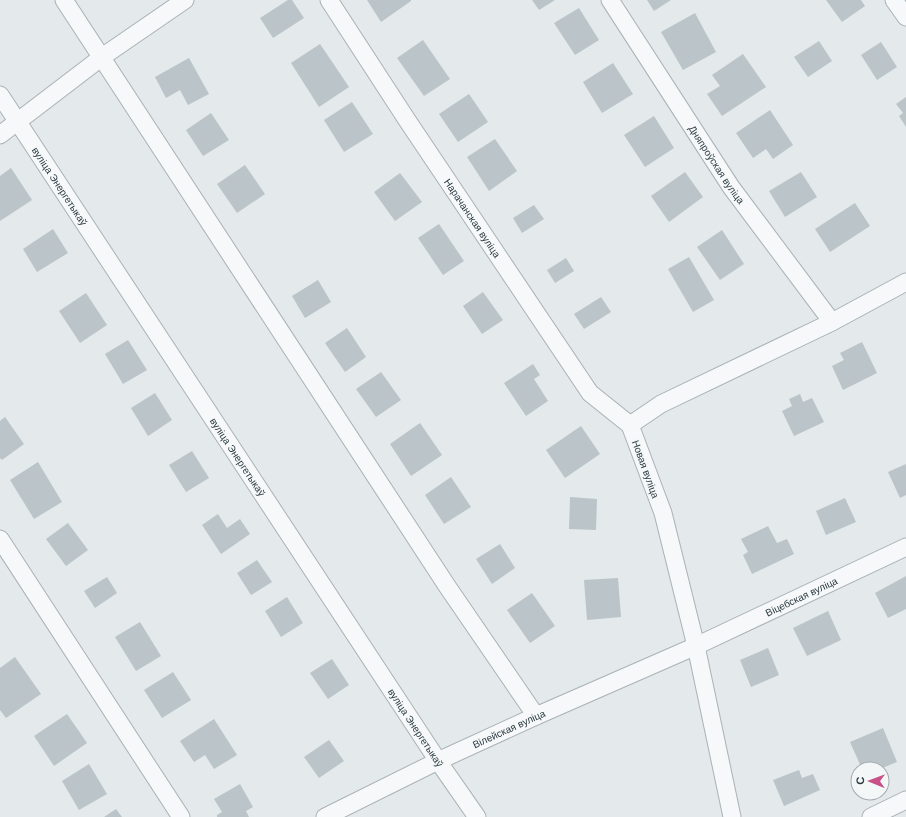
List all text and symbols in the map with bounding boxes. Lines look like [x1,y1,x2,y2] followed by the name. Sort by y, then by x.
[686,123,747,206] street label: Дняпроўская вуліца
[30,145,89,228] street label: вуліца Энергетыкаў
[442,177,503,260] street label: Нарачанская вуліца
[208,416,267,498] street label: вуліца Энергетыкаў
[630,439,661,500] street label: Новая вуліца
[764,575,840,618] street label: Віцебская вуліца
[386,687,445,769] street label: вуліца Энергетыкаў
[471,708,547,750] street label: Вілейская вуліца
[850,761,890,801] north arrow
[854,777,866,785] text: С

